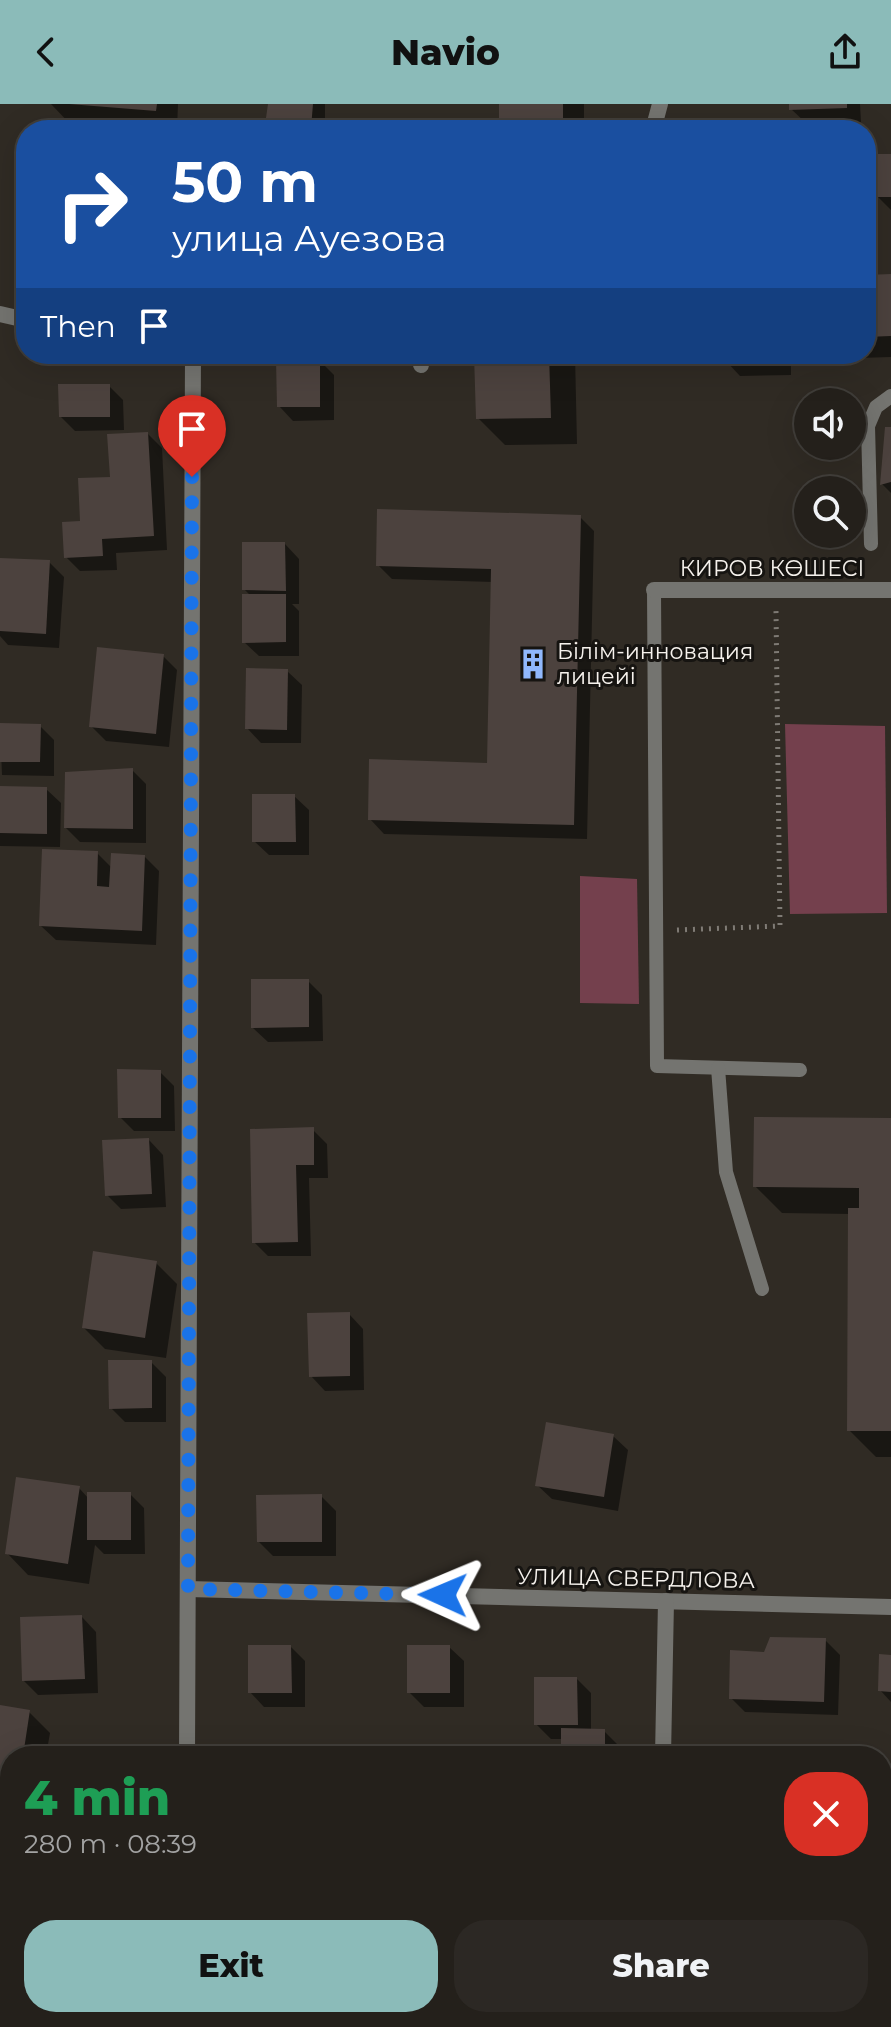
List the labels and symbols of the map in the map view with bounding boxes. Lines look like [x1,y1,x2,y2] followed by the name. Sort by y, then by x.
[158,395,226,477] pin
[680,555,864,582] street label: КИРОВ КӨШЕСІ
[557,638,753,690] place label: Білім-инновация лицейі
[516,647,550,681] building icon: Білім-инновация лицейі
[401,1553,485,1637] position arrow
[517,1563,756,1594] street label: УЛИЦА СВЕРДЛОВА

